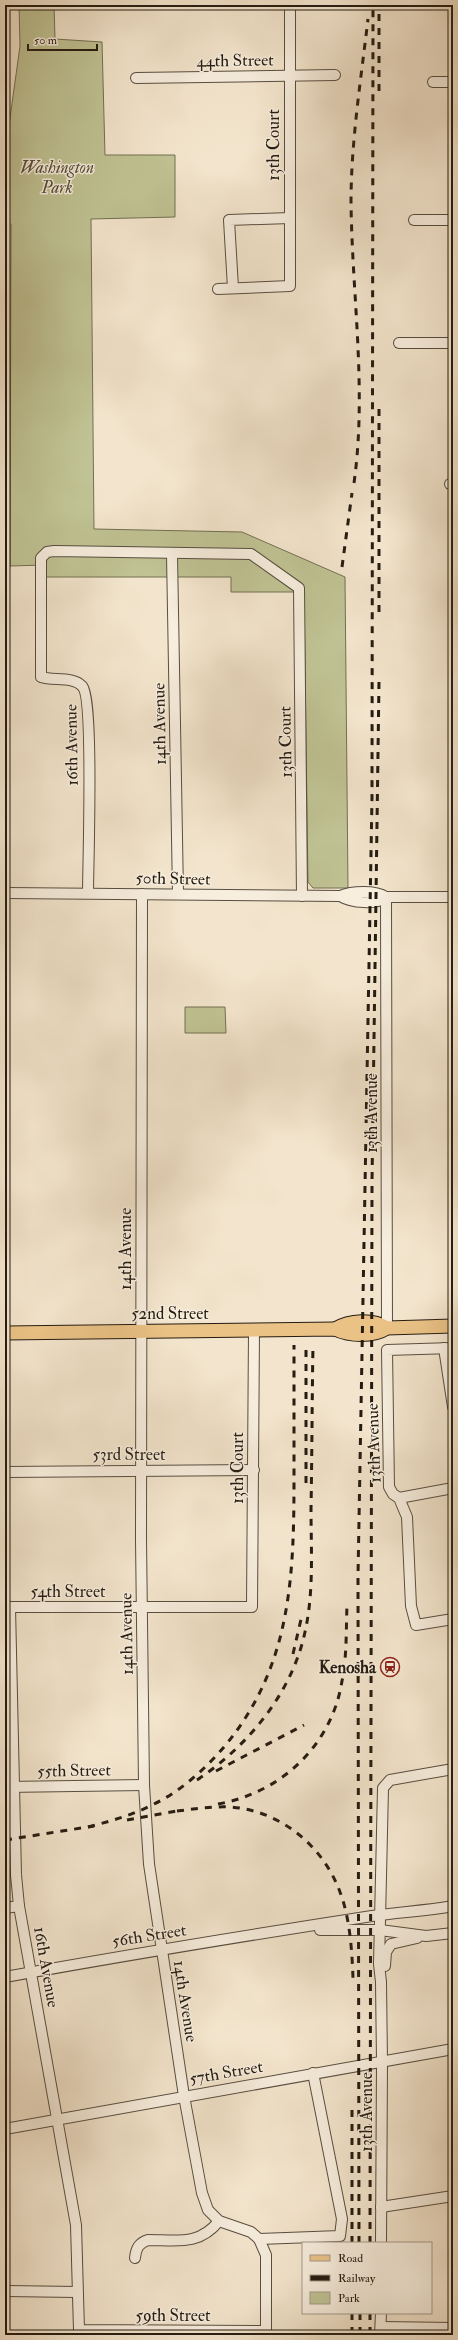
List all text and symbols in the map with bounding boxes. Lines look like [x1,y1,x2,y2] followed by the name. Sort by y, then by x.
[28,26,97,52] scale bar
[34,33,58,48] text: 50 m
[196,49,274,72] street label: 44th Street
[263,109,284,181] street label: 13th Court
[20,157,94,198] park label: Washington Park
[148,683,171,765] street label: 14th Avenue
[60,704,83,786] street label: 16th Avenue
[274,705,297,778] street label: 13th Court
[135,867,211,890] street label: 50th Street
[361,1073,382,1153] street label: 13th Avenue
[115,1208,136,1290] street label: 14th Avenue
[131,1303,209,1324] street label: 52nd Street
[362,1403,385,1483] street label: 13th Avenue
[227,1432,248,1504] street label: 13th Court
[92,1444,166,1465] street label: 53rd Street
[30,1581,106,1602] street label: 54th Street
[115,1593,138,1675] street label: 14th Avenue
[379,1656,401,1678] station icon: Kenosha
[319,1657,377,1678] place label: Kenosha
[37,1759,112,1782] street label: 55th Street
[110,1919,188,1952] street label: 56th Street
[29,1925,64,2009] street label: 16th Avenue
[169,1959,202,2043] street label: 14th Avenue
[188,2056,265,2089] street label: 57th Street
[356,2072,377,2152] street label: 13th Avenue
[302,2242,432,2314] legend
[338,2251,363,2266] text: Road
[338,2271,376,2286] text: Railway
[338,2291,360,2306] text: Park
[135,2305,211,2326] street label: 59th Street

